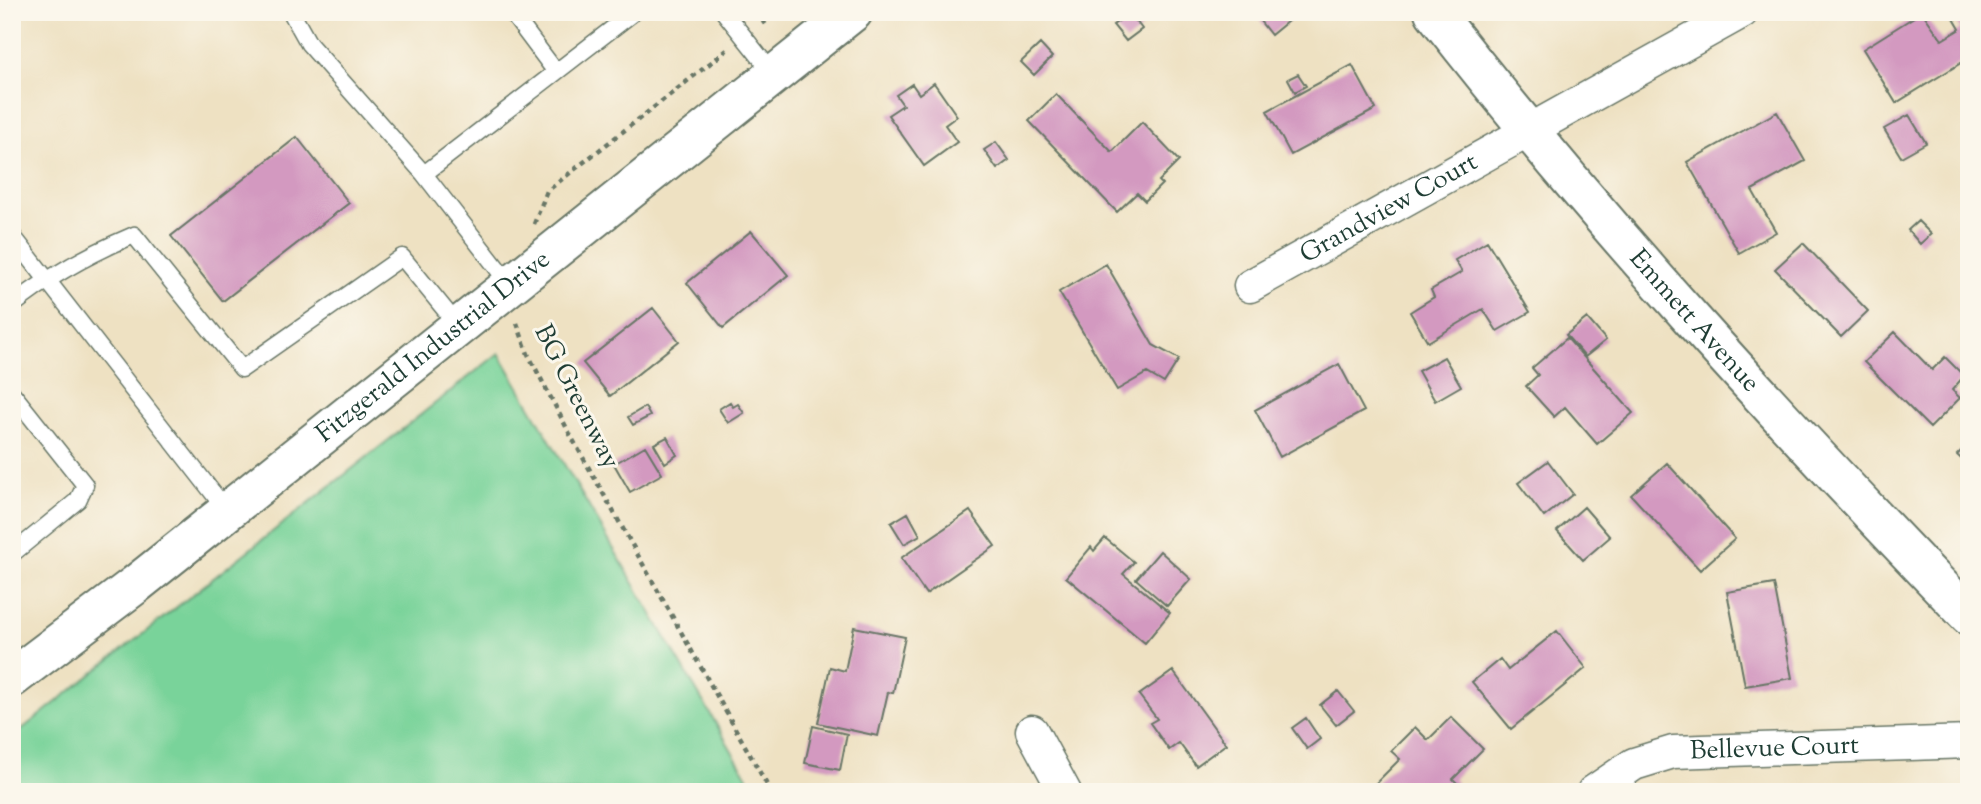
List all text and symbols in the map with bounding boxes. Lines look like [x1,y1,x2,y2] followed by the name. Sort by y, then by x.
[1293,144,1485,273] street label: Grandview Court
[1620,241,1768,401] street label: Emmett Avenue
[308,242,558,452] street label: Fitzgerald Industrial Drive
[524,319,628,475] street label: BG Greenway
[1690,727,1860,770] street label: Bellevue Court

